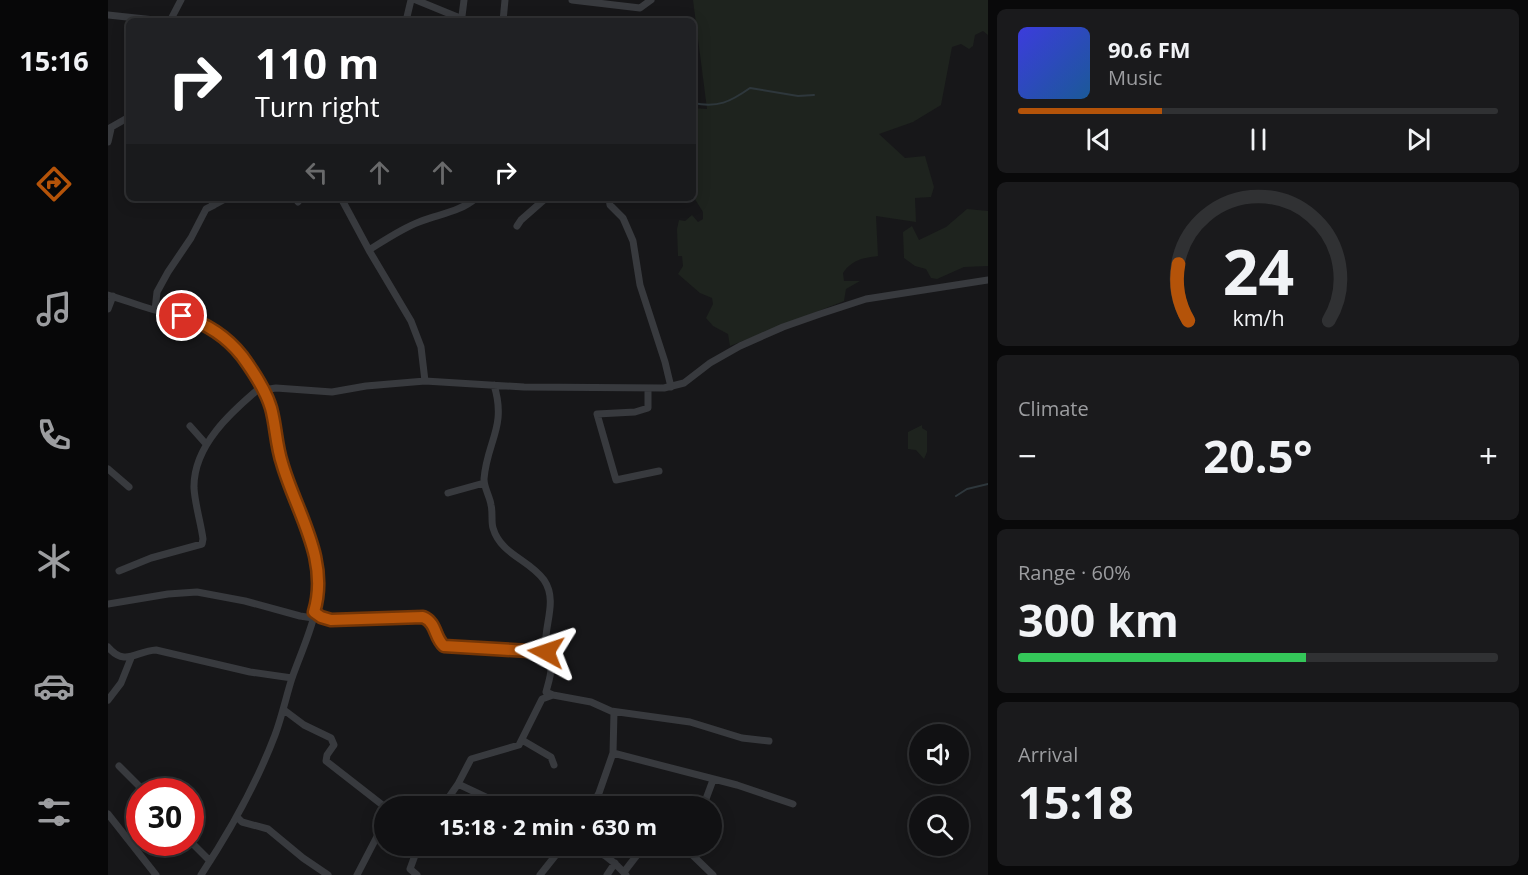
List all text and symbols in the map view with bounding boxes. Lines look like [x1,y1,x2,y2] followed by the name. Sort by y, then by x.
[255,34,379,91] text: 110 m
[1108,34,1191,64] text: 90.6 FM
[19,42,89,79] text: 15:16
[156,42,234,120] icon: right
[1108,64,1162,91] text: Music
[255,88,380,125] text: Turn right
[1082,123,1115,156] icon: previous
[1242,123,1275,156] icon: pause
[1402,123,1435,156] icon: next
[300,156,333,189] icon: left
[363,156,396,189] icon: ahead
[426,156,459,189] icon: ahead
[489,156,522,189] icon: right
[33,163,75,205] icon: directions
[1222,228,1294,313] text: 24
[33,288,75,330] icon: music
[156,290,207,341] pin
[165,299,198,332] icon: arrive
[1232,304,1284,333] text: km/h
[1018,395,1089,422] text: Climate
[33,414,75,456] icon: phone
[1203,425,1313,486] text: 20.5°
[1018,433,1037,478] text: −
[1479,433,1498,478] text: +
[33,540,75,582] icon: climate
[1018,559,1131,586] text: Range · 60%
[1018,589,1179,650] text: 300 km
[514,620,578,684] position arrow
[33,665,75,707] icon: car
[909,724,969,856] map controls
[909,724,969,784] button: sound
[1018,741,1078,768] text: Arrival
[1018,771,1134,832] text: 15:18
[126,778,204,856] speed limit sign: 30
[33,791,75,833] icon: filters
[909,796,969,856] button: search
[439,811,657,841] text: 15:18 · 2 min · 630 m

